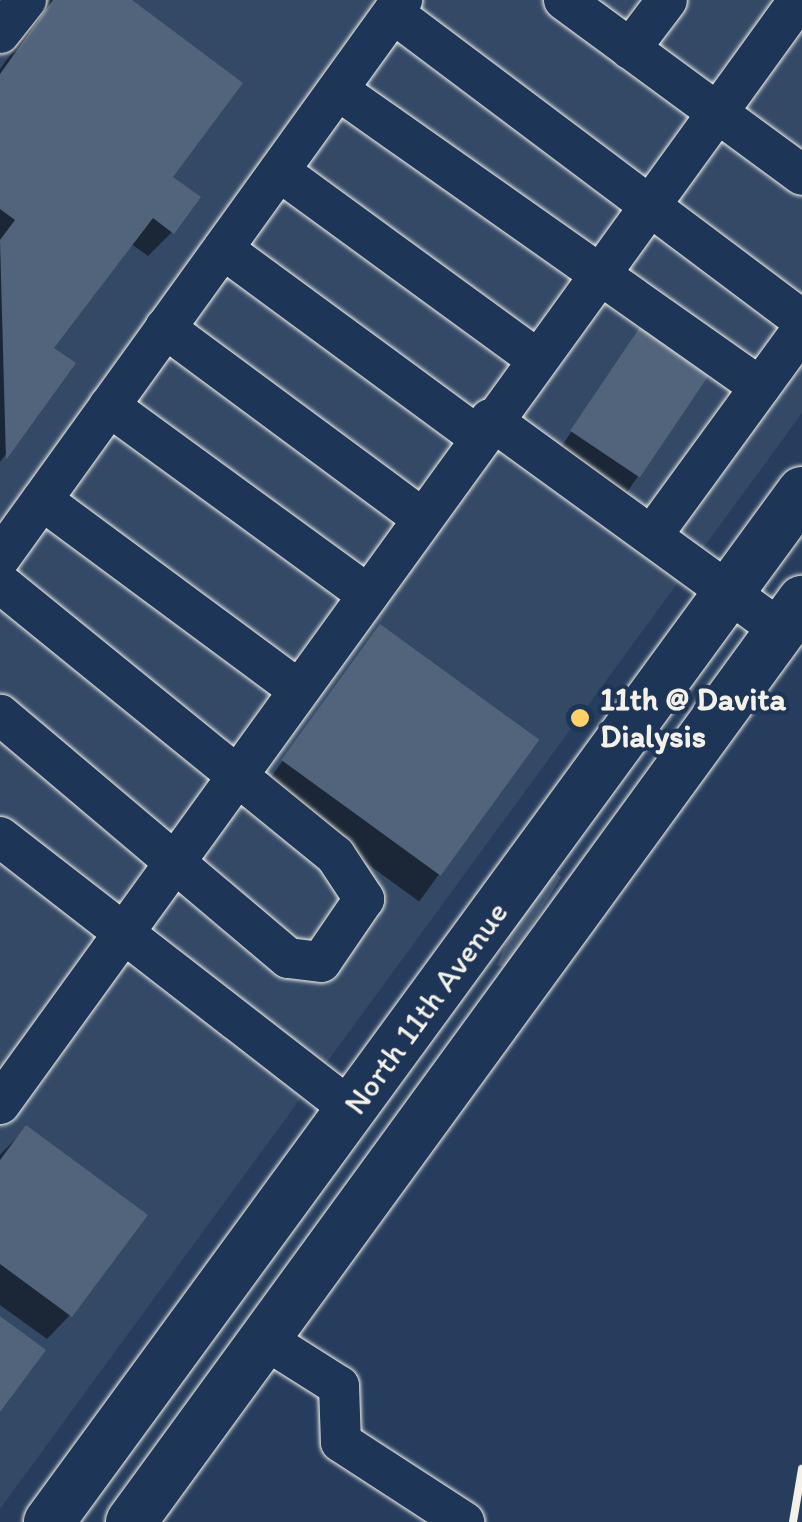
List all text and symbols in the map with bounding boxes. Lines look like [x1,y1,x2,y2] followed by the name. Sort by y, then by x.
[600,681,786,756] place label: 11th @ Davita Dialysis
[569,707,591,729] marker: 11th @ Davita Dialysis
[336,895,516,1121] street label: North 11th Avenue

